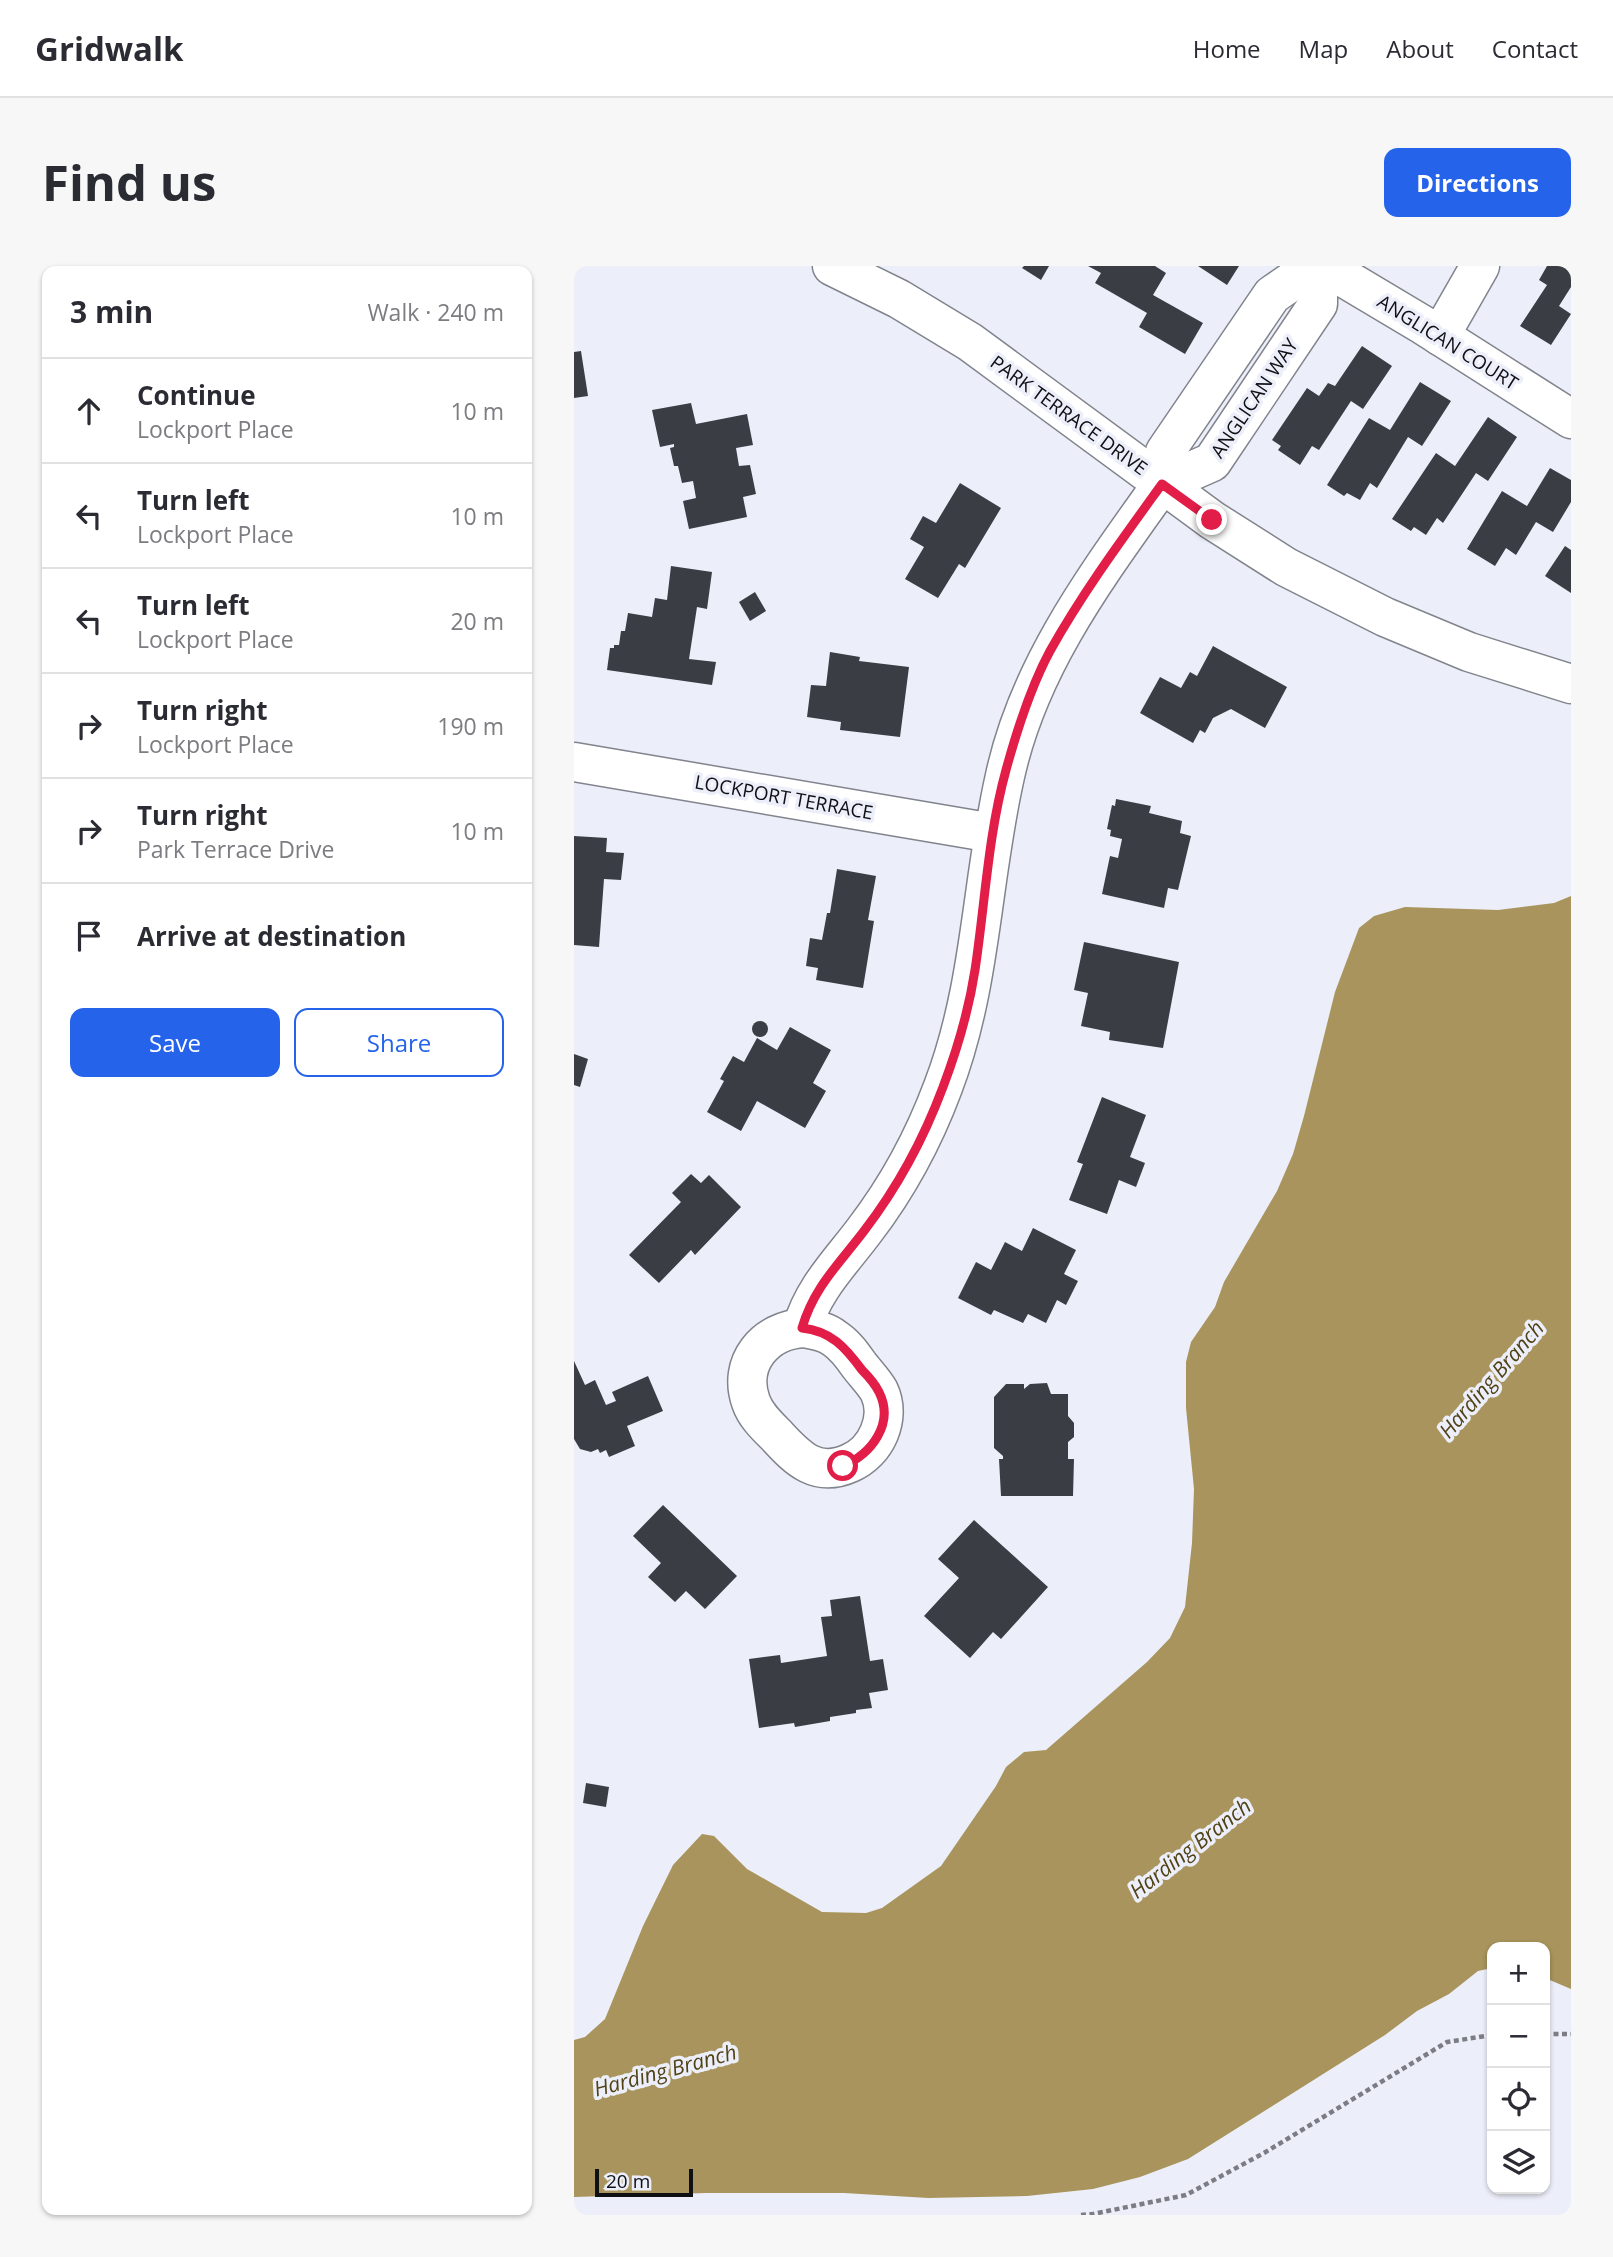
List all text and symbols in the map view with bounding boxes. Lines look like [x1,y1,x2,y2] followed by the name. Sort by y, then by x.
[35,26,184,71] text: Gridwalk
[1193,32,1261,65] text: Home
[1299,32,1348,65] text: Map
[1386,32,1454,65] text: About
[1492,32,1578,65] text: Contact
[1384,148,1571,217] button: Directions
[42,149,216,215] text: Find us
[1373,288,1524,396] street label: ANGLICAN COURT
[70,291,153,332] text: 3 min
[367,296,504,328] text: Walk · 240 m
[1204,333,1304,463] street label: ANGLICAN WAY
[985,349,1153,481] street label: PARK TERRACE DRIVE
[137,377,256,413] text: Continue
[70,392,108,430] icon: ahead
[450,395,504,427] text: 10 m
[137,413,294,445] text: Lockport Place
[137,482,249,518] text: Turn left
[70,497,108,535] icon: left
[450,500,504,532] text: 10 m
[1196,504,1227,535] route end
[137,518,294,550] text: Lockport Place
[137,587,249,623] text: Turn left
[70,602,108,640] icon: left
[450,605,504,637] text: 20 m
[137,623,294,655] text: Lockport Place
[137,692,268,728] text: Turn right
[70,707,108,745] icon: right
[437,710,504,742] text: 190 m
[137,728,294,760] text: Lockport Place
[693,769,875,825] street label: LOCKPORT TERRACE
[137,797,268,833] text: Turn right
[70,812,108,850] icon: right
[450,815,504,847] text: 10 m
[137,833,334,865] text: Park Terrace Drive
[70,917,108,955] icon: arrive
[137,918,406,954] text: Arrive at destination
[70,1008,280,1077] button: Save
[294,1008,504,1077] button: Share
[1432,1314,1550,1444] water label: Harding Branch
[827,1450,858,1481] route start
[1124,1792,1256,1904] water label: Harding Branch
[1487,1942,1550,2194] map controls
[1487,1942,1550,2005] button: +
[1487,2005,1550,2068] button: −
[590,2037,740,2103] water label: Harding Branch
[1487,2068,1550,2131] button: locate
[1487,2131,1550,2194] button: layers
[595,2166,693,2198] scale bar
[606,2168,650,2194] text: 20 m

